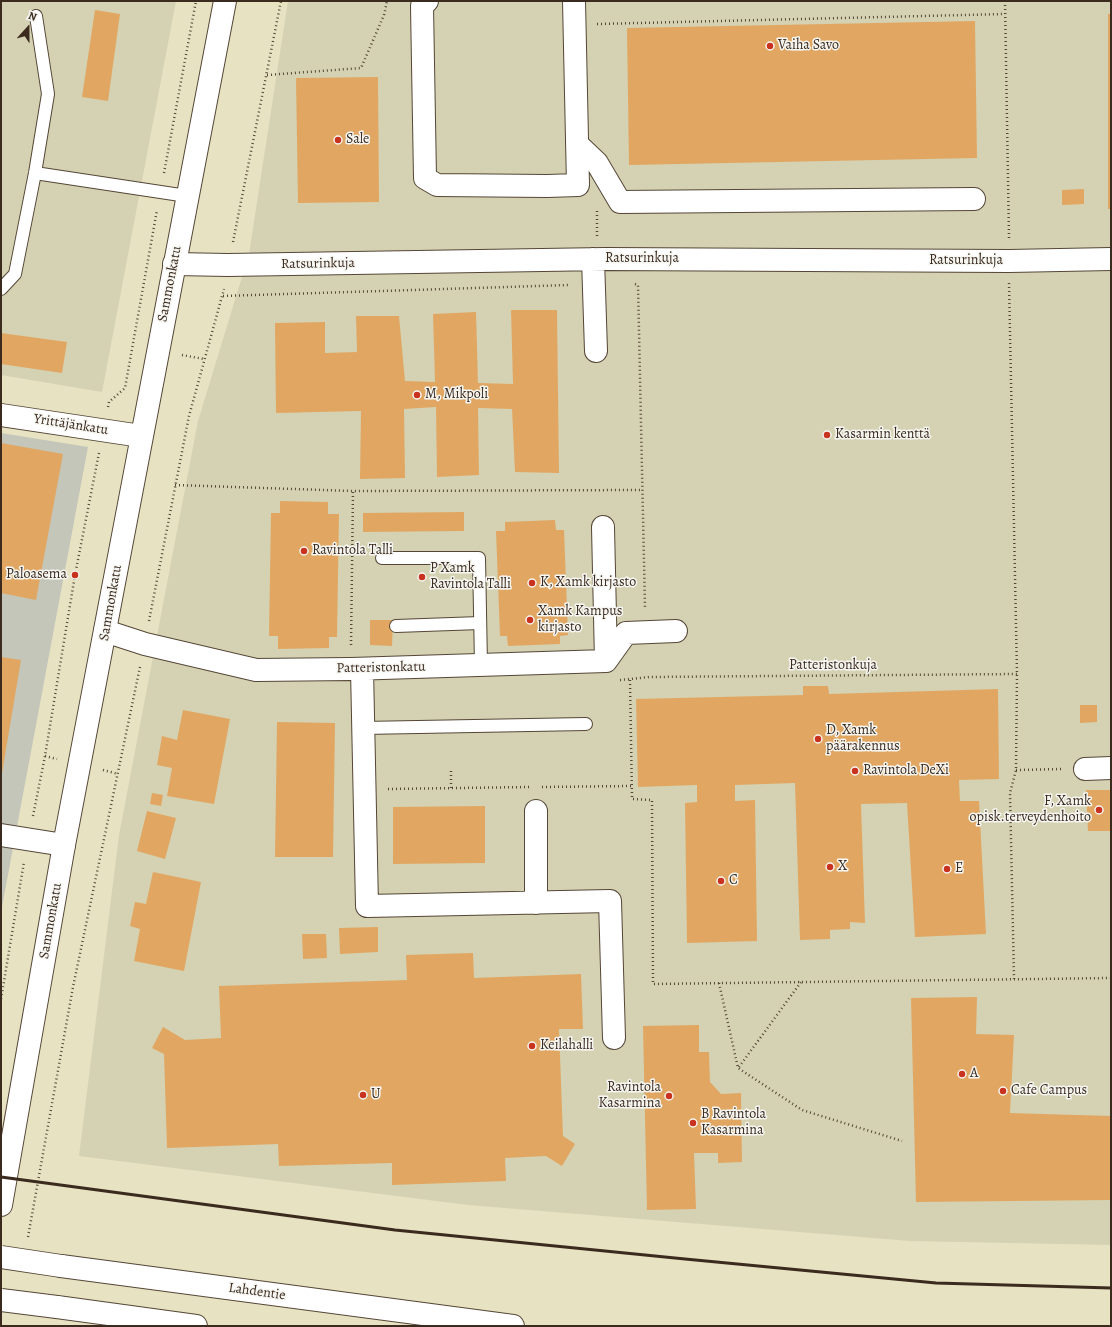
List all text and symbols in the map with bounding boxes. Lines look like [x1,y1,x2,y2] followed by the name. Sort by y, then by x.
[8,8,48,48] north arrow
[26,8,39,25] text: N
[778,38,839,54] place label: Vaiha Savo
[765,41,775,51] marker: Vaiha Savo
[346,132,369,148] place label: Sale
[333,135,343,145] marker: Sale
[154,245,186,323] street label: Sammonkatu
[605,251,679,267] street label: Ratsurinkuja
[929,253,1003,269] street label: Ratsurinkuja
[281,255,355,273] street label: Ratsurinkuja
[425,387,488,403] place label: M, Mikpoli
[412,390,422,400] marker: M, Mikpoli
[33,411,109,439] street label: Yrittäjänkatu
[835,427,930,443] place label: Kasarmin kenttä
[822,430,832,440] marker: Kasarmin kenttä
[312,543,393,559] place label: Ravintola Talli
[299,546,309,556] marker: Ravintola Talli
[430,561,511,594] place label: P Xamk Ravintola Talli
[96,564,126,642] street label: Sammonkatu
[6,567,67,583] place label: Paloasema
[70,570,80,580] marker: Paloasema
[417,572,427,582] marker: P Xamk Ravintola Talli
[540,575,636,591] place label: K, Xamk kirjasto
[527,578,537,588] marker: K, Xamk kirjasto
[538,604,622,636] place label: Xamk Kampus kirjasto
[525,615,535,625] marker: Xamk Kampus kirjasto
[789,658,877,674] street label: Patteristonkuja
[336,659,426,677] street label: Patteristonkatu
[826,723,900,756] place label: D, Xamk päärakennus
[813,734,823,744] marker: D, Xamk päärakennus
[863,763,949,779] place label: Ravintola DeXi
[850,766,860,776] marker: Ravintola DeXi
[970,794,1091,826] place label: F, Xamk opisk.terveydenhoito
[1094,805,1104,815] marker: F, Xamk opisk.terveydenhoito
[838,859,847,875] place label: X
[955,861,963,877] place label: E
[825,862,835,872] marker: X
[942,864,952,874] marker: E
[729,873,738,889] place label: C
[716,876,726,886] marker: C
[36,882,66,960] street label: Sammonkatu
[540,1038,593,1054] place label: Keilahalli
[527,1041,537,1051] marker: Keilahalli
[970,1066,978,1082] place label: A
[957,1069,967,1079] marker: A
[599,1080,661,1112] place label: Ravintola Kasarmina
[1011,1083,1087,1099] place label: Cafe Campus
[998,1086,1008,1096] marker: Cafe Campus
[371,1087,381,1103] place label: U
[358,1090,368,1100] marker: U
[664,1091,674,1101] marker: Ravintola Kasarmina
[701,1107,766,1140] place label: B Ravintola Kasarmina
[688,1118,698,1128] marker: B Ravintola Kasarmina
[227,1280,287,1304] street label: Lahdentie

